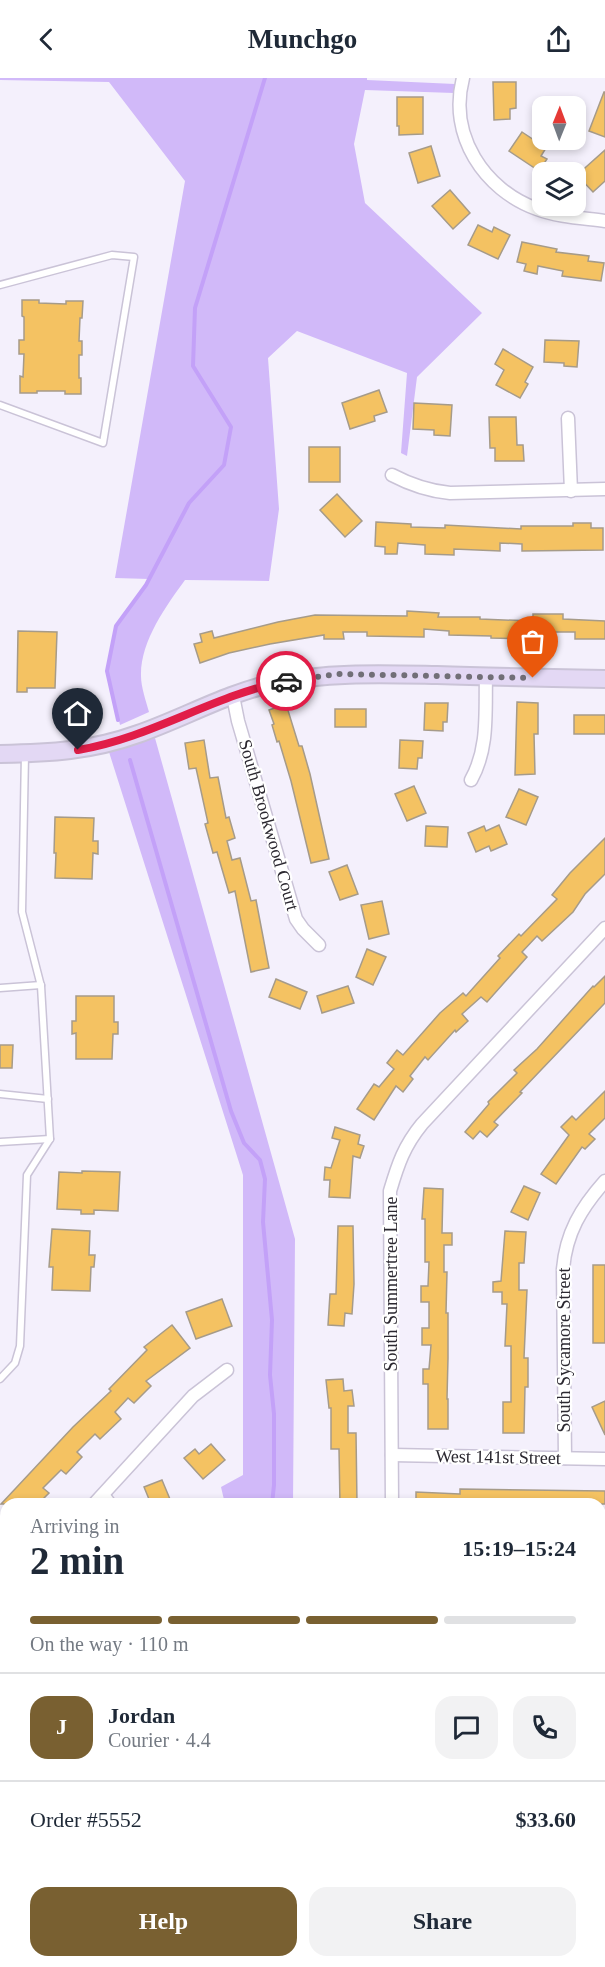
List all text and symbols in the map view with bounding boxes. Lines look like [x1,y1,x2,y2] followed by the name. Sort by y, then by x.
[30,23,63,56] icon: back
[542,23,575,56] icon: share
[248,24,357,54] text: Munchgo
[532,96,586,150] north arrow
[532,96,586,216] map controls
[532,162,586,216] button: layers
[507,616,558,678] pin
[516,625,549,658] icon: bag
[256,651,316,711] courier
[270,665,303,698] icon: car
[52,688,103,750] pin
[61,697,94,730] icon: home
[235,737,303,913] street label: South Brookwood Court
[381,1197,401,1371] street label: South Summertree Lane
[554,1268,574,1432] street label: South Sycamore Street
[435,1446,561,1468] street label: West 141st Street
[30,1515,119,1537] text: Arriving in
[462,1536,576,1561] text: 15:19–15:24
[30,1539,124,1582] text: 2 min
[30,1633,189,1655] text: On the way · 110 m
[435,1696,498,1759] button: chat
[513,1696,576,1759] button: phone
[108,1703,175,1728] text: Jordan
[56,1714,67,1739] text: J
[108,1729,211,1751] text: Courier · 4.4
[30,1807,142,1832] text: Order #5552
[516,1807,576,1832] text: $33.60
[30,1887,297,1956] button: Help
[309,1887,576,1956] button: Share

